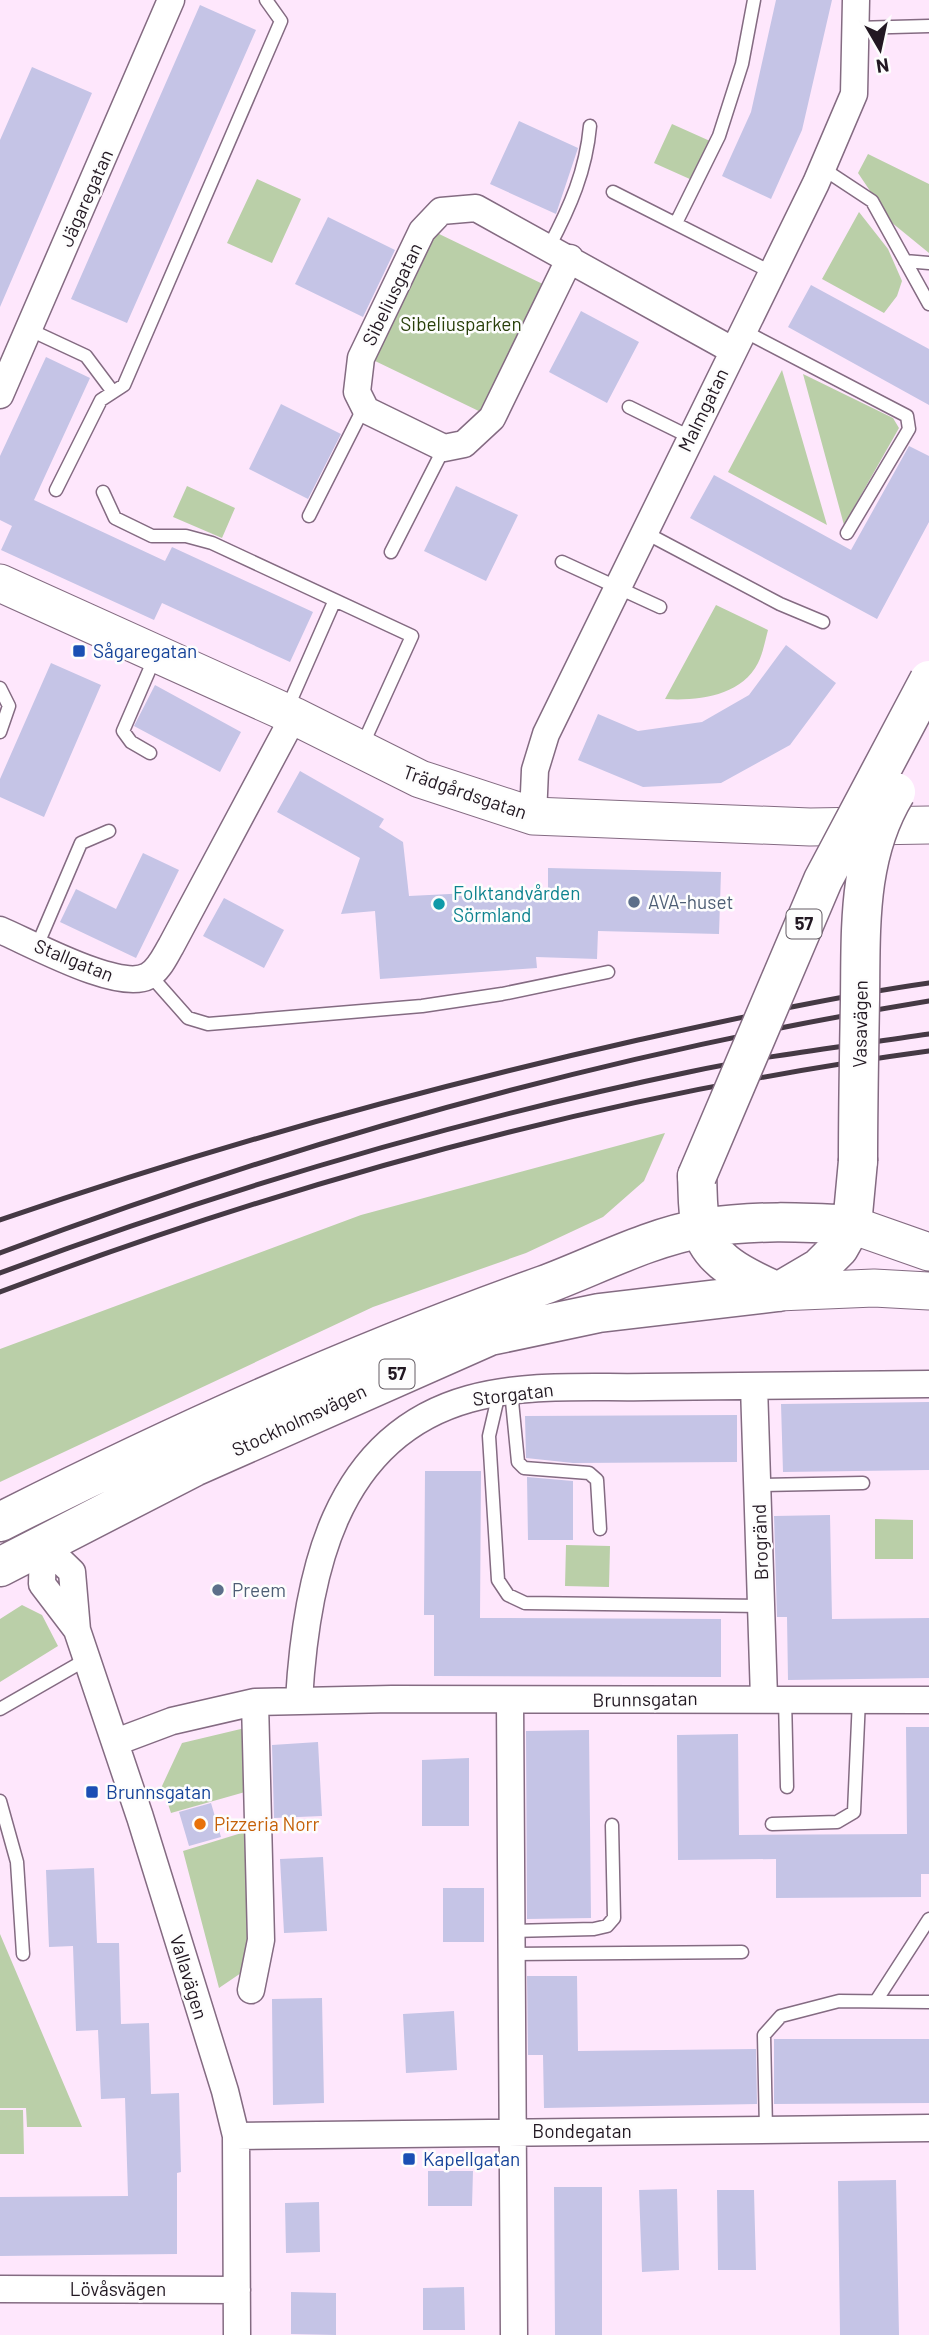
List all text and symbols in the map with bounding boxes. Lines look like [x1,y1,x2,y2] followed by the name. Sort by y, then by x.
[845,14,915,84] north arrow
[875,54,891,79] text: N
[54,146,117,250] street label: Jägaregatan
[357,239,426,349] street label: Sibeliusgatan
[400,312,522,335] park label: Sibeliusparken
[672,364,733,455] street label: Malmgatan
[93,639,197,662] place label: Sågaregatan
[71,643,87,659] marker: Sågaregatan
[400,760,530,823] street label: Trädgårdsgatan
[453,881,580,926] place label: Folktandvården Sörmland
[648,890,733,913] place label: AVA-huset
[626,894,642,910] marker: AVA-huset
[431,896,447,912] marker: Folktandvården Sörmland
[786,909,822,939] road number: 57
[31,933,117,986] street label: Stallgatan
[847,980,872,1068] street label: Vasavägen
[380,1359,414,1388] road number: 57
[471,1377,555,1410] street label: Storgatan
[228,1378,370,1461] street label: Stockholmsvägen
[747,1503,772,1581] street label: Brogränd
[232,1578,286,1601] place label: Preem
[210,1582,226,1598] marker: Preem
[592,1686,698,1711] street label: Brunnsgatan
[106,1780,211,1803] place label: Brunnsgatan
[84,1784,100,1800] marker: Brunnsgatan
[214,1812,320,1835] place label: Pizzeria Norr
[192,1816,208,1832] marker: Pizzeria Norr
[166,1932,213,2022] street label: Vallavägen
[532,2119,632,2142] street label: Bondegatan
[423,2147,520,2170] place label: Kapellgatan
[401,2151,417,2167] marker: Kapellgatan
[70,2277,166,2300] street label: Lövåsvägen

